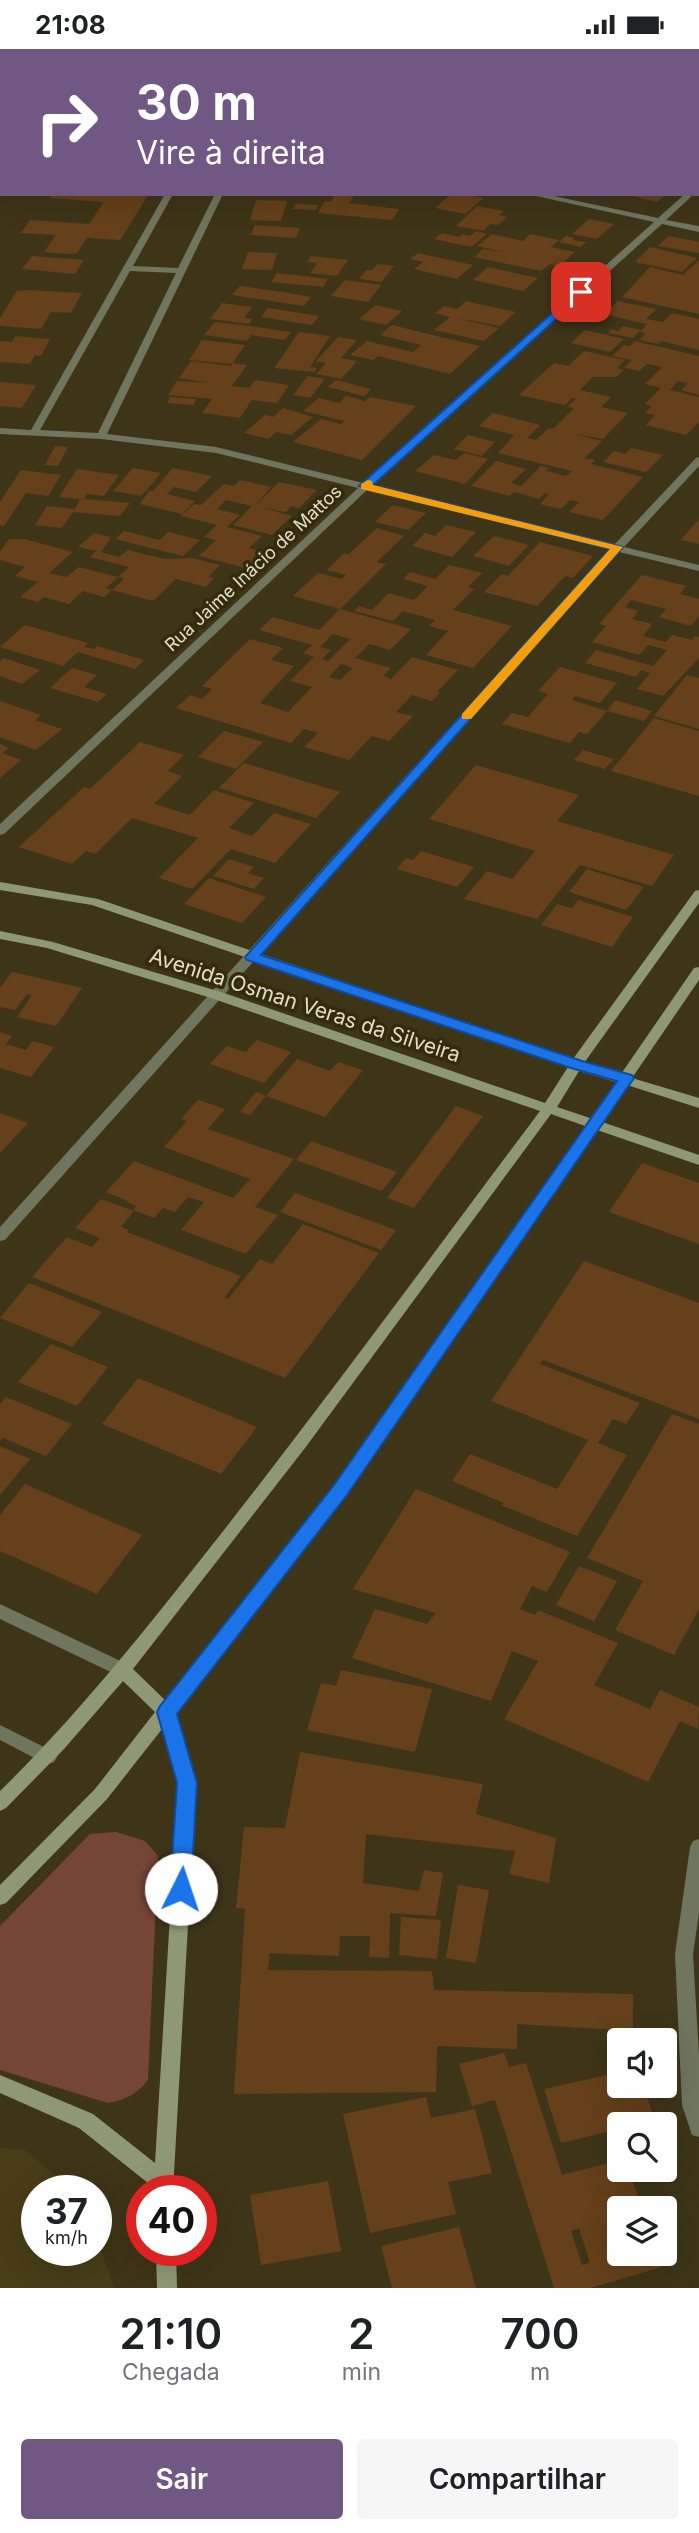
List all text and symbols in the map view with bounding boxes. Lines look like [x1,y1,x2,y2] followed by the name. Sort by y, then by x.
[35,9,106,40] text: 21:08
[136,73,257,132] text: 30 m
[21,77,112,168] icon: right
[136,133,326,172] text: Vire à direita
[551,262,611,322] pin
[562,273,600,311] icon: arrive
[160,481,346,655] street label: Rua Jaime Inácio de Mattos
[146,943,464,1067] street label: Avenida Osman Veras da Silveira
[144,1852,218,1926] position arrow
[607,2028,677,2266] map controls
[607,2028,677,2098] button: sound
[607,2112,677,2182] button: search
[126,2175,217,2266] speed limit sign: 40
[45,2190,88,2232] text: 37
[607,2196,677,2266] button: layers
[45,2227,88,2248] text: km/h
[119,2308,222,2359] text: 21:10
[348,2308,374,2359] text: 2
[501,2308,579,2359] text: 700
[122,2358,220,2386] text: Chegada
[342,2358,381,2386] text: min
[530,2358,550,2386] text: m
[21,2439,343,2519] button: Sair
[357,2439,678,2519] button: Compartilhar

